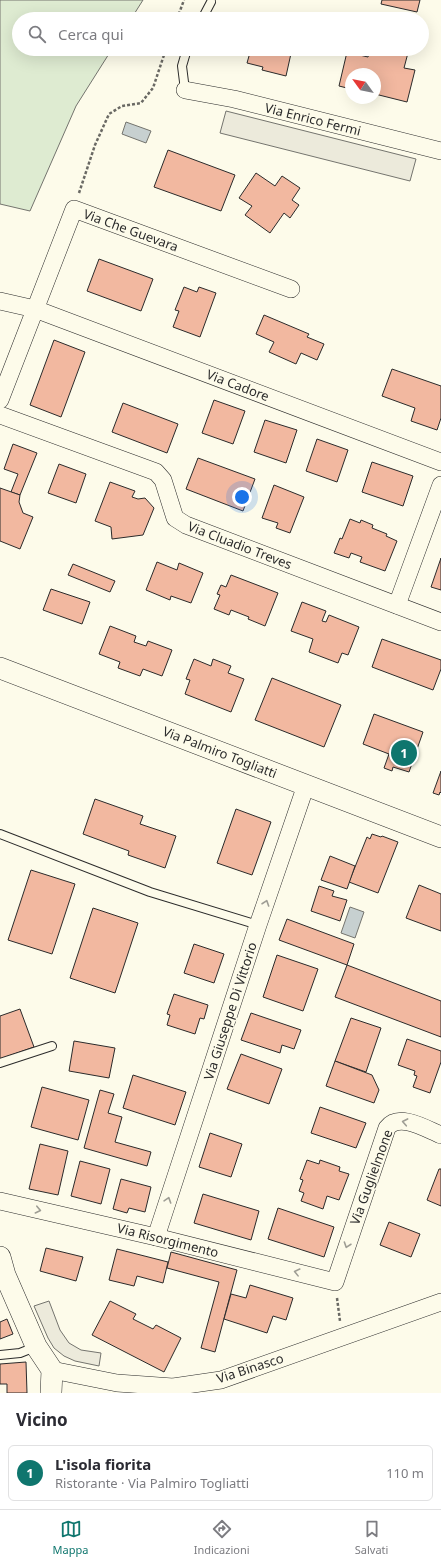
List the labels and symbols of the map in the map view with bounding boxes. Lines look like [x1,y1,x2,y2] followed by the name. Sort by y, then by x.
[345,68,381,104] north arrow
[263,98,363,140] street label: Via Enrico Fermi
[81,204,181,256] street label: Via Che Guevara
[204,365,272,405] street label: Via Cadore
[232,487,252,507] your location
[185,517,295,573] street label: Via Cluadio Treves
[160,722,280,782] street label: Via Palmiro Togliatti
[391,738,417,768] pin: 1
[261,900,269,907] one-way arrow
[199,940,261,1082] street label: Via Giuseppe Di Vittorio
[401,1118,408,1127] one-way arrow
[345,1127,397,1227] street label: Via Guglielmone
[163,1197,172,1204] one-way arrow
[34,1205,41,1214] one-way arrow
[115,1219,221,1261] street label: Via Risorgimento
[344,1241,352,1248] one-way arrow
[294,1268,301,1277] one-way arrow
[214,1349,286,1387] street label: Via Binasco

